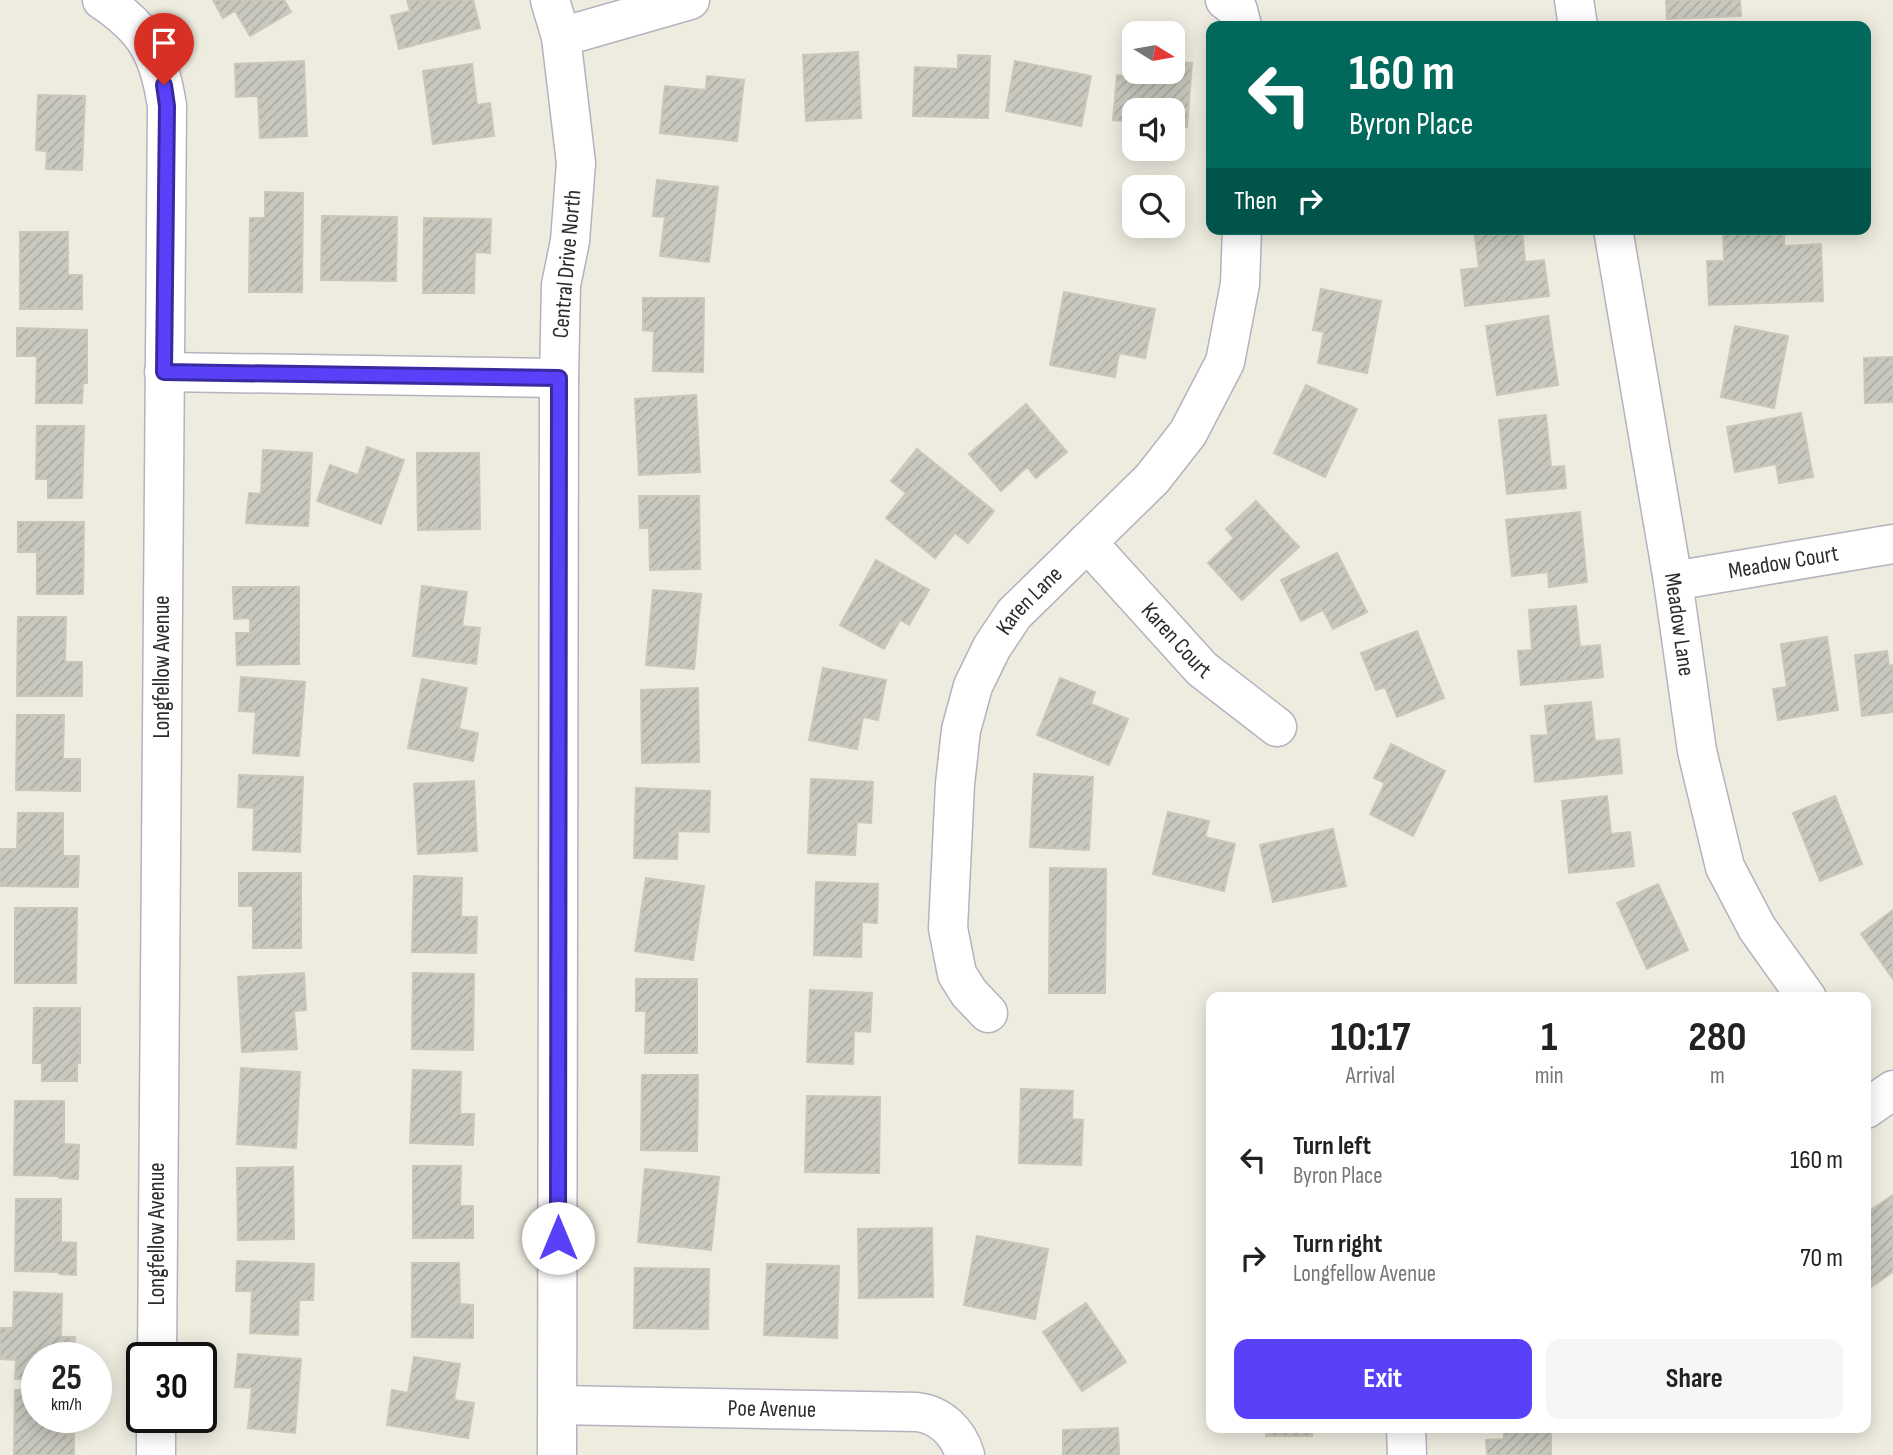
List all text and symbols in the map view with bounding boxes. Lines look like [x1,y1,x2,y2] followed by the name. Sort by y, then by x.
[134,13,194,85] pin
[1122,21,1185,84] north arrow
[1122,21,1185,238] map controls
[145,24,183,62] icon: arrive
[1349,45,1455,104] text: 160 m
[1234,49,1325,140] icon: left
[1122,98,1185,161] button: sound
[1349,105,1473,144] text: Byron Place
[1122,175,1185,238] button: search
[1291,182,1329,220] icon: right
[1234,186,1277,217] text: Then
[547,189,587,339] street label: Central Drive North
[1726,539,1841,585] street label: Meadow Court
[990,560,1068,640] street label: Karen Lane
[1658,571,1700,678] street label: Meadow Lane
[148,595,176,739] street label: Longfellow Avenue
[1135,597,1217,685] street label: Karen Court
[1331,1012,1410,1063] text: 10:17
[1541,1012,1558,1063] text: 1
[1688,1012,1746,1063] text: 280
[1346,1062,1395,1090] text: Arrival
[1535,1062,1564,1090] text: min
[1710,1062,1725,1090] text: m
[1293,1131,1371,1162] text: Turn left
[1234,1141,1272,1179] icon: left
[1790,1145,1843,1176] text: 160 m
[143,1162,171,1306] street label: Longfellow Avenue
[1293,1162,1382,1190] text: Byron Place
[521,1201,595,1275] position arrow
[1293,1229,1382,1260] text: Turn right
[1234,1239,1272,1277] icon: right
[1800,1243,1843,1274] text: 70 m
[1293,1260,1436,1288] text: Longfellow Avenue
[1234,1339,1532,1419] button: Exit
[1546,1339,1843,1419] button: Share
[126,1342,217,1433] speed limit sign: 30
[51,1357,82,1400] text: 25
[51,1394,82,1415] text: km/h
[727,1394,816,1424] street label: Poe Avenue

